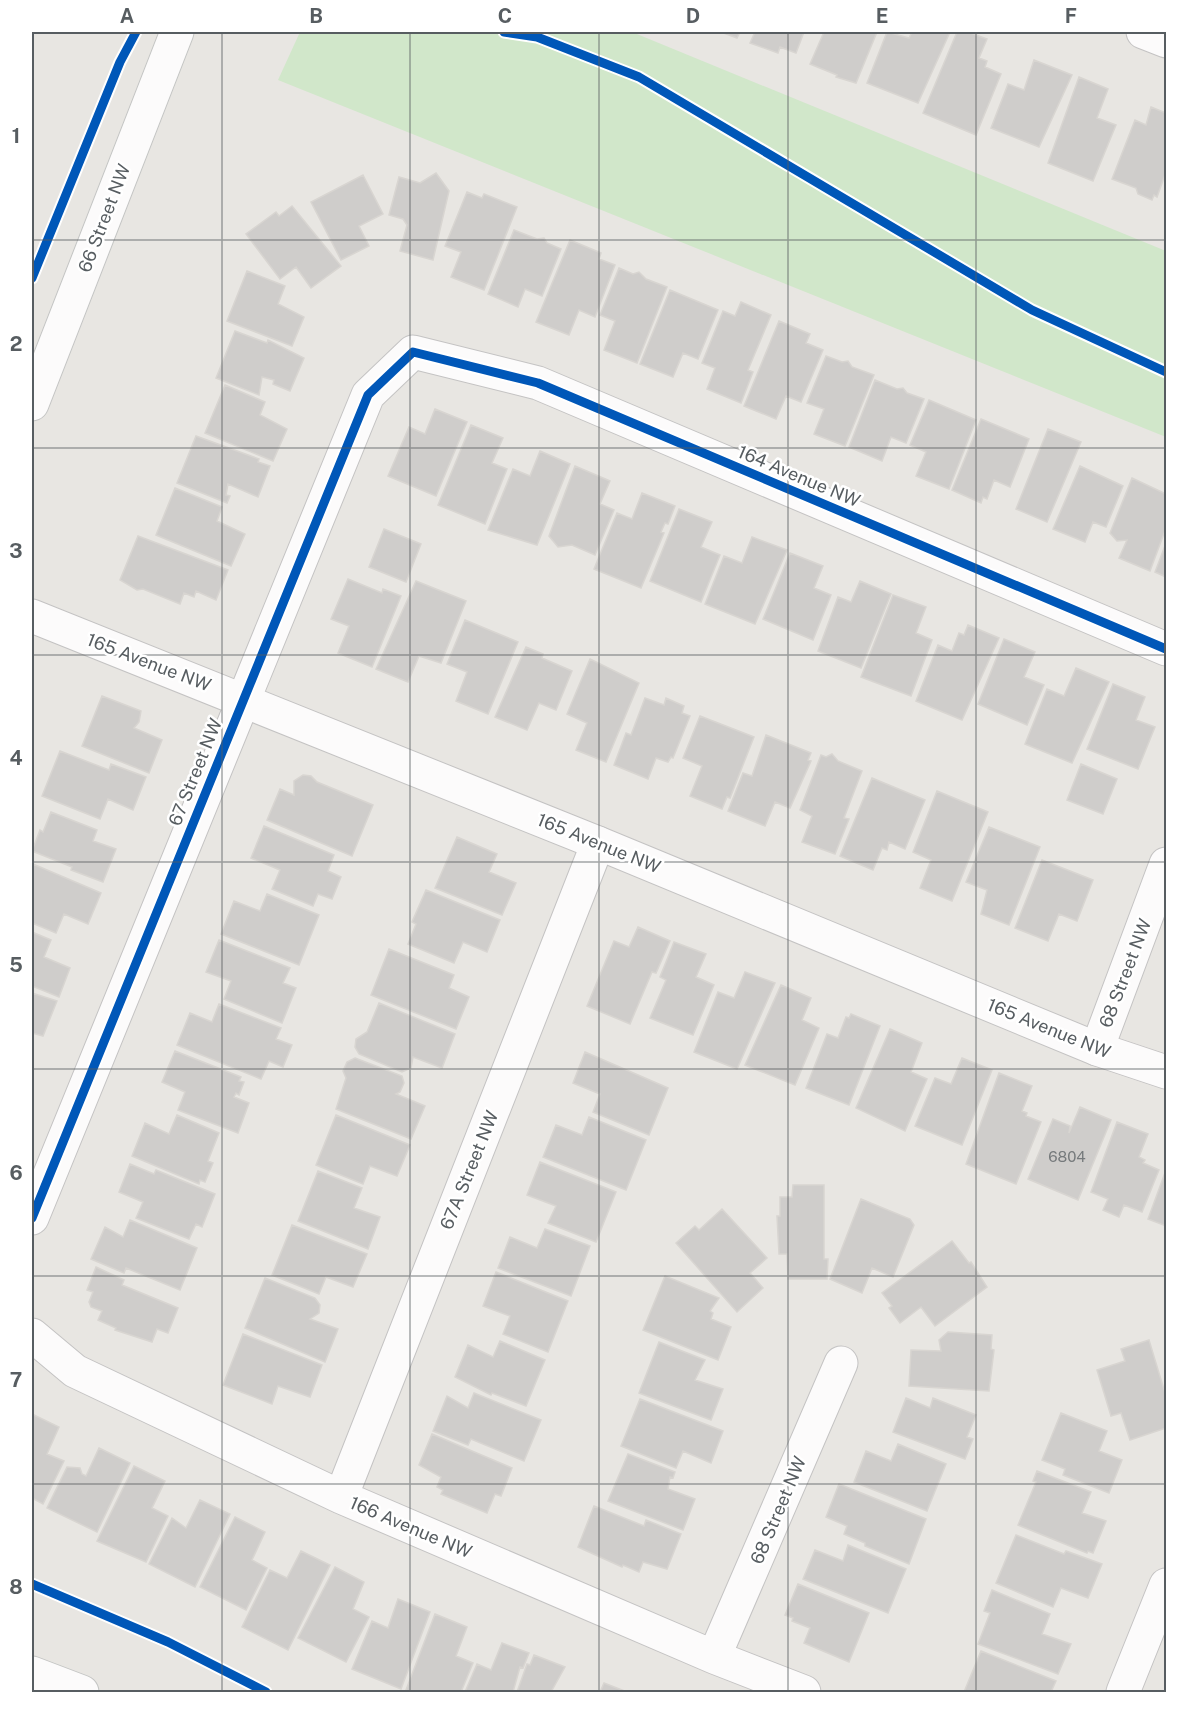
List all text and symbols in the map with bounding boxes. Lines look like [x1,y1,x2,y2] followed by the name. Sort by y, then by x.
[120,4,134,28] text: A
[309,4,323,28] text: B
[498,4,512,28] text: C
[686,4,700,28] text: D
[876,4,888,28] text: E
[1065,4,1077,28] text: F
[12,124,20,148] text: 1
[74,161,134,275] street label: 66 Street NW
[10,332,22,356] text: 2
[735,441,863,511] street label: 164 Avenue NW
[9,539,23,563] text: 3
[84,629,214,695] street label: 165 Avenue NW
[164,715,226,829] street label: 67 Street NW
[9,746,23,770] text: 4
[534,809,664,877] street label: 165 Avenue NW
[1095,916,1155,1030] street label: 68 Street NW
[9,953,23,977] text: 5
[984,994,1114,1062] street label: 165 Avenue NW
[436,1107,502,1233] street label: 67A Street NW
[1048,1148,1086,1165] house number: 6804
[9,1161,23,1185] text: 6
[10,1368,22,1392] text: 7
[746,1453,810,1567] street label: 68 Street NW
[347,1492,475,1562] street label: 166 Avenue NW
[9,1575,23,1599] text: 8

